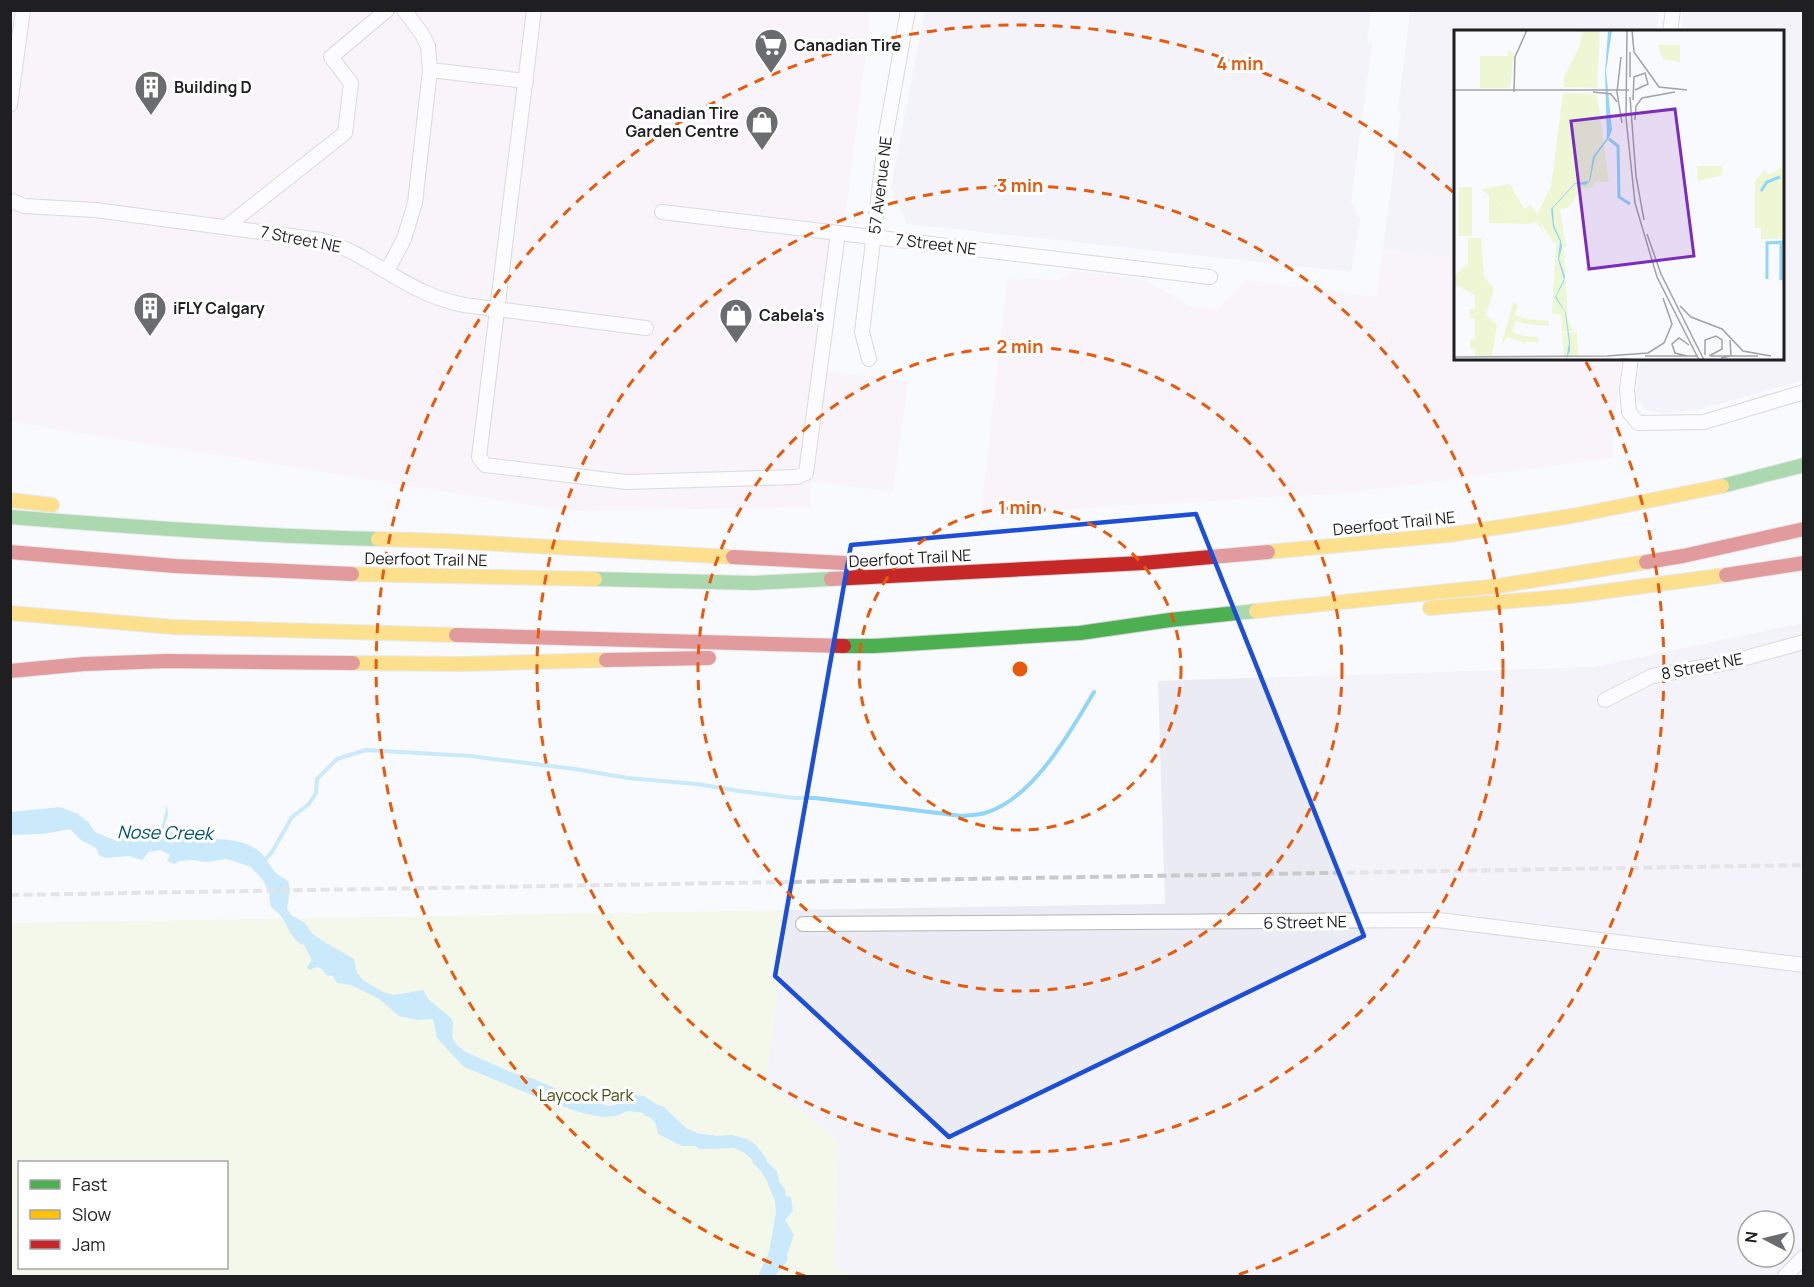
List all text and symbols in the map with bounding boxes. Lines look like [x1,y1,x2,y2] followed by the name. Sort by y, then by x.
[753,27,789,74] supermarket icon: Canadian Tire
[1454,30,1784,360] inset map
[794,34,901,56] place label: Canadian Tire
[1216,51,1264,75] text: 4 min
[133,69,169,116] building icon: Building D
[174,76,252,98] place label: Building D
[625,102,739,142] place label: Canadian Tire Garden Centre
[744,104,780,151] shop icon: Canadian Tire Garden Centre
[863,135,897,235] street label: 57 Avenue NE
[997,173,1043,197] text: 3 min
[259,220,343,258] street label: 7 Street NE
[894,228,978,260] street label: 7 Street NE
[132,290,168,337] building icon: iFLY Calgary
[173,297,265,319] place label: iFLY Calgary
[718,297,754,344] shop icon: Cabela's
[759,304,825,326] place label: Cabela's
[997,334,1043,358] text: 2 min
[998,495,1042,519] text: 1 min
[1332,506,1456,540] street label: Deerfoot Trail NE
[848,544,972,572] street label: Deerfoot Trail NE
[364,547,488,571] street label: Deerfoot Trail NE
[1659,647,1745,685] street label: 8 Street NE
[1010,659,1030,679] centre of rings
[117,819,216,845] water label: Nose Creek
[1263,910,1347,934] street label: 6 Street NE
[539,1084,634,1106] park label: Laycock Park
[18,1161,228,1269] legend
[72,1172,107,1196] text: Fast
[72,1202,112,1226] text: Slow
[1736,1209,1796,1269] north arrow
[1739,1230,1763,1244] text: N
[72,1232,106,1256] text: Jam

